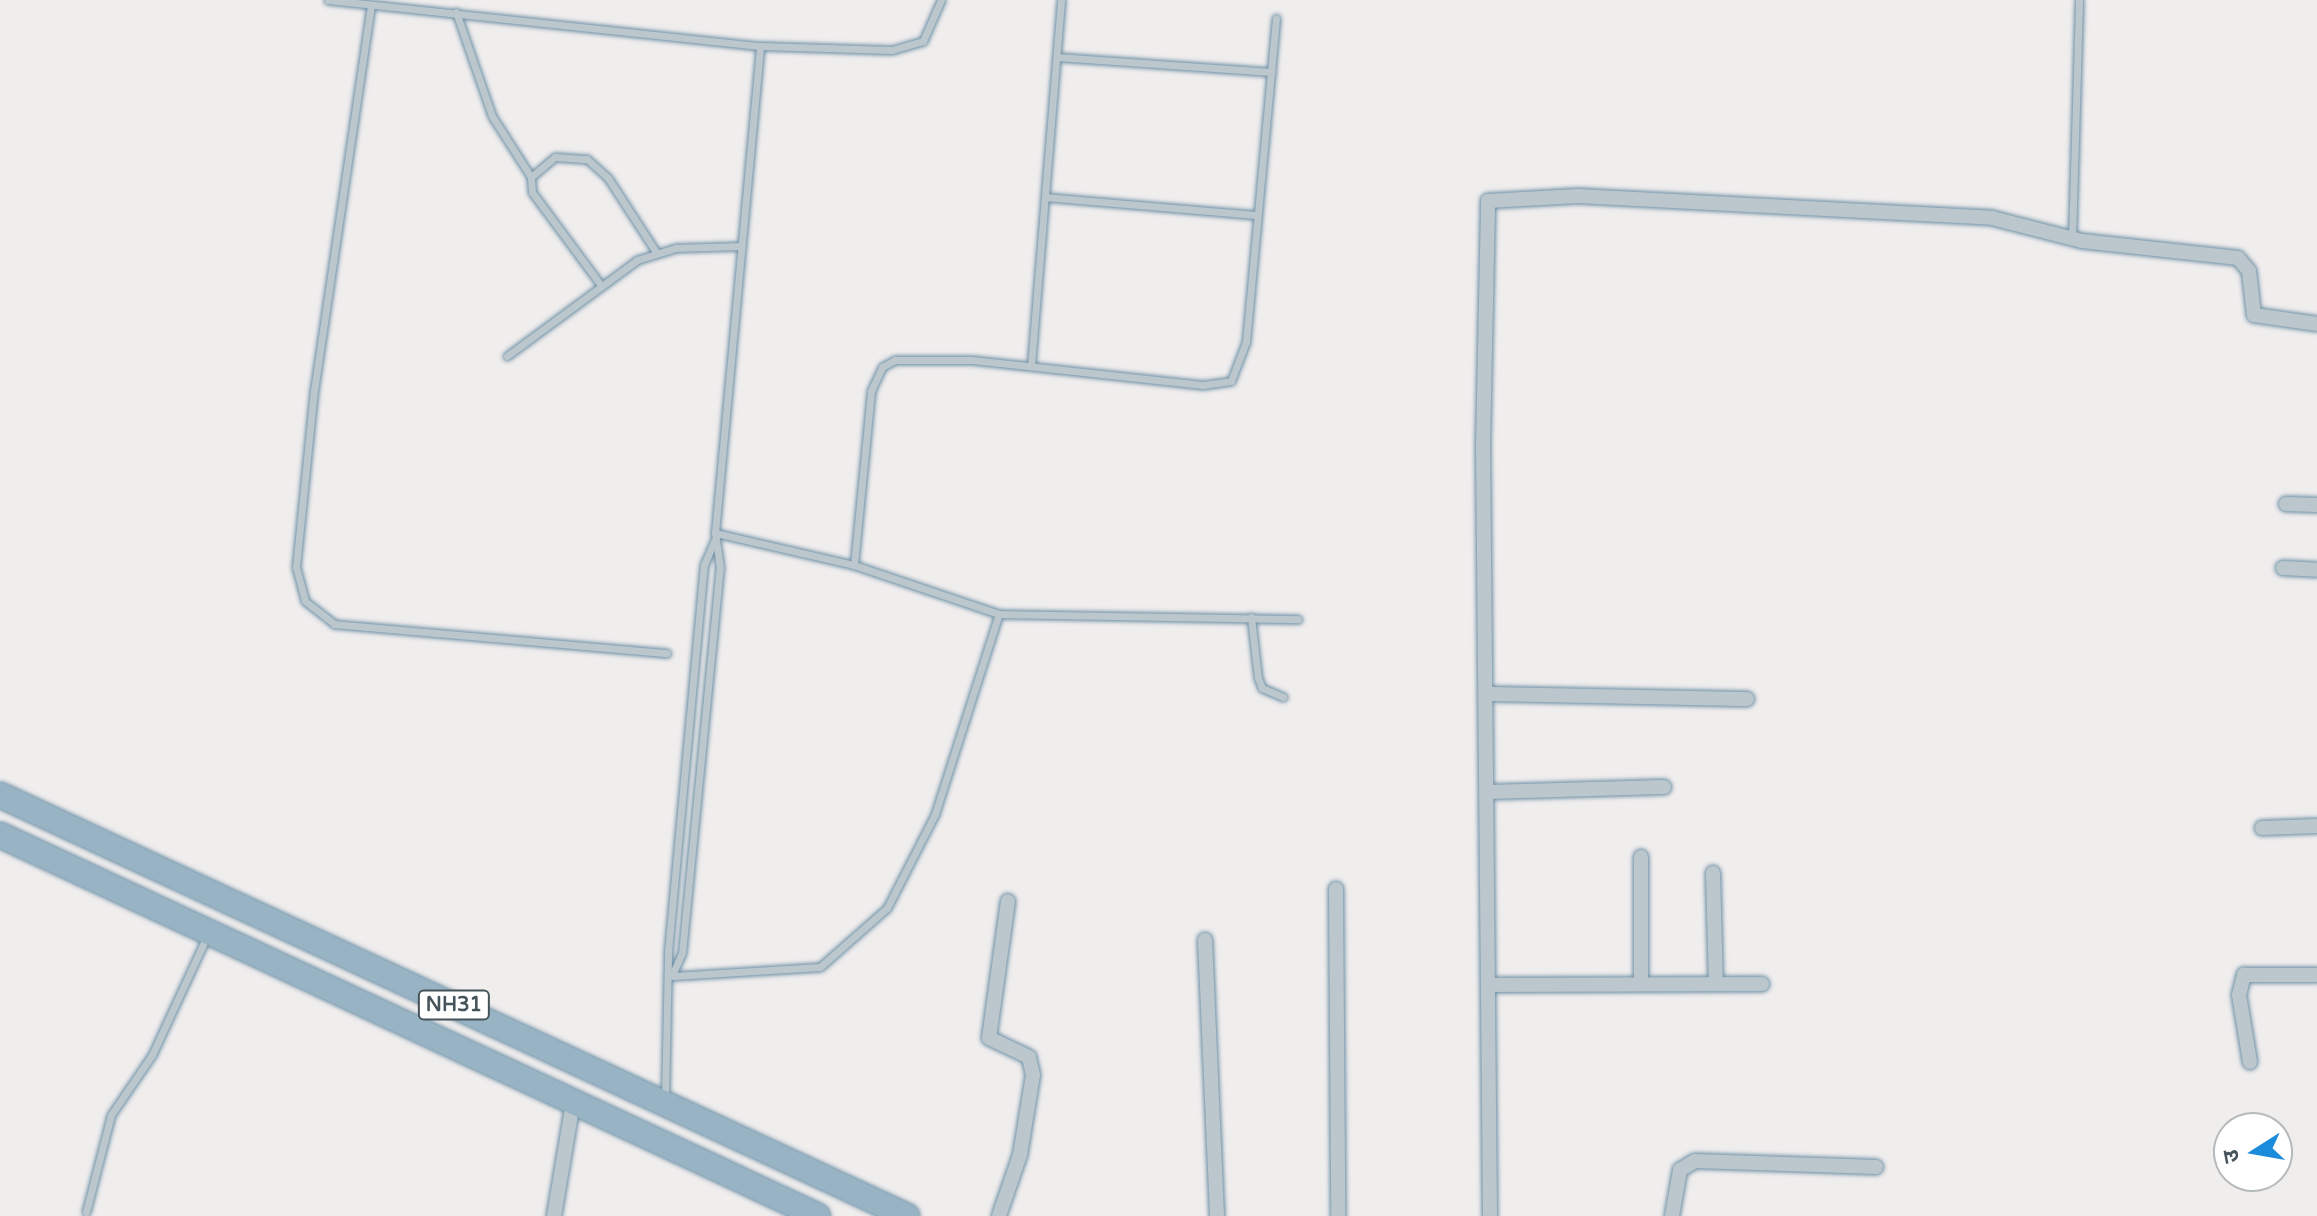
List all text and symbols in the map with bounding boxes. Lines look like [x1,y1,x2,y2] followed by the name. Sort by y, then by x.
[416,989,492,1021] road number: NH31
[2213,1112,2293,1192] north arrow
[2217,1147,2245,1165] text: उ

